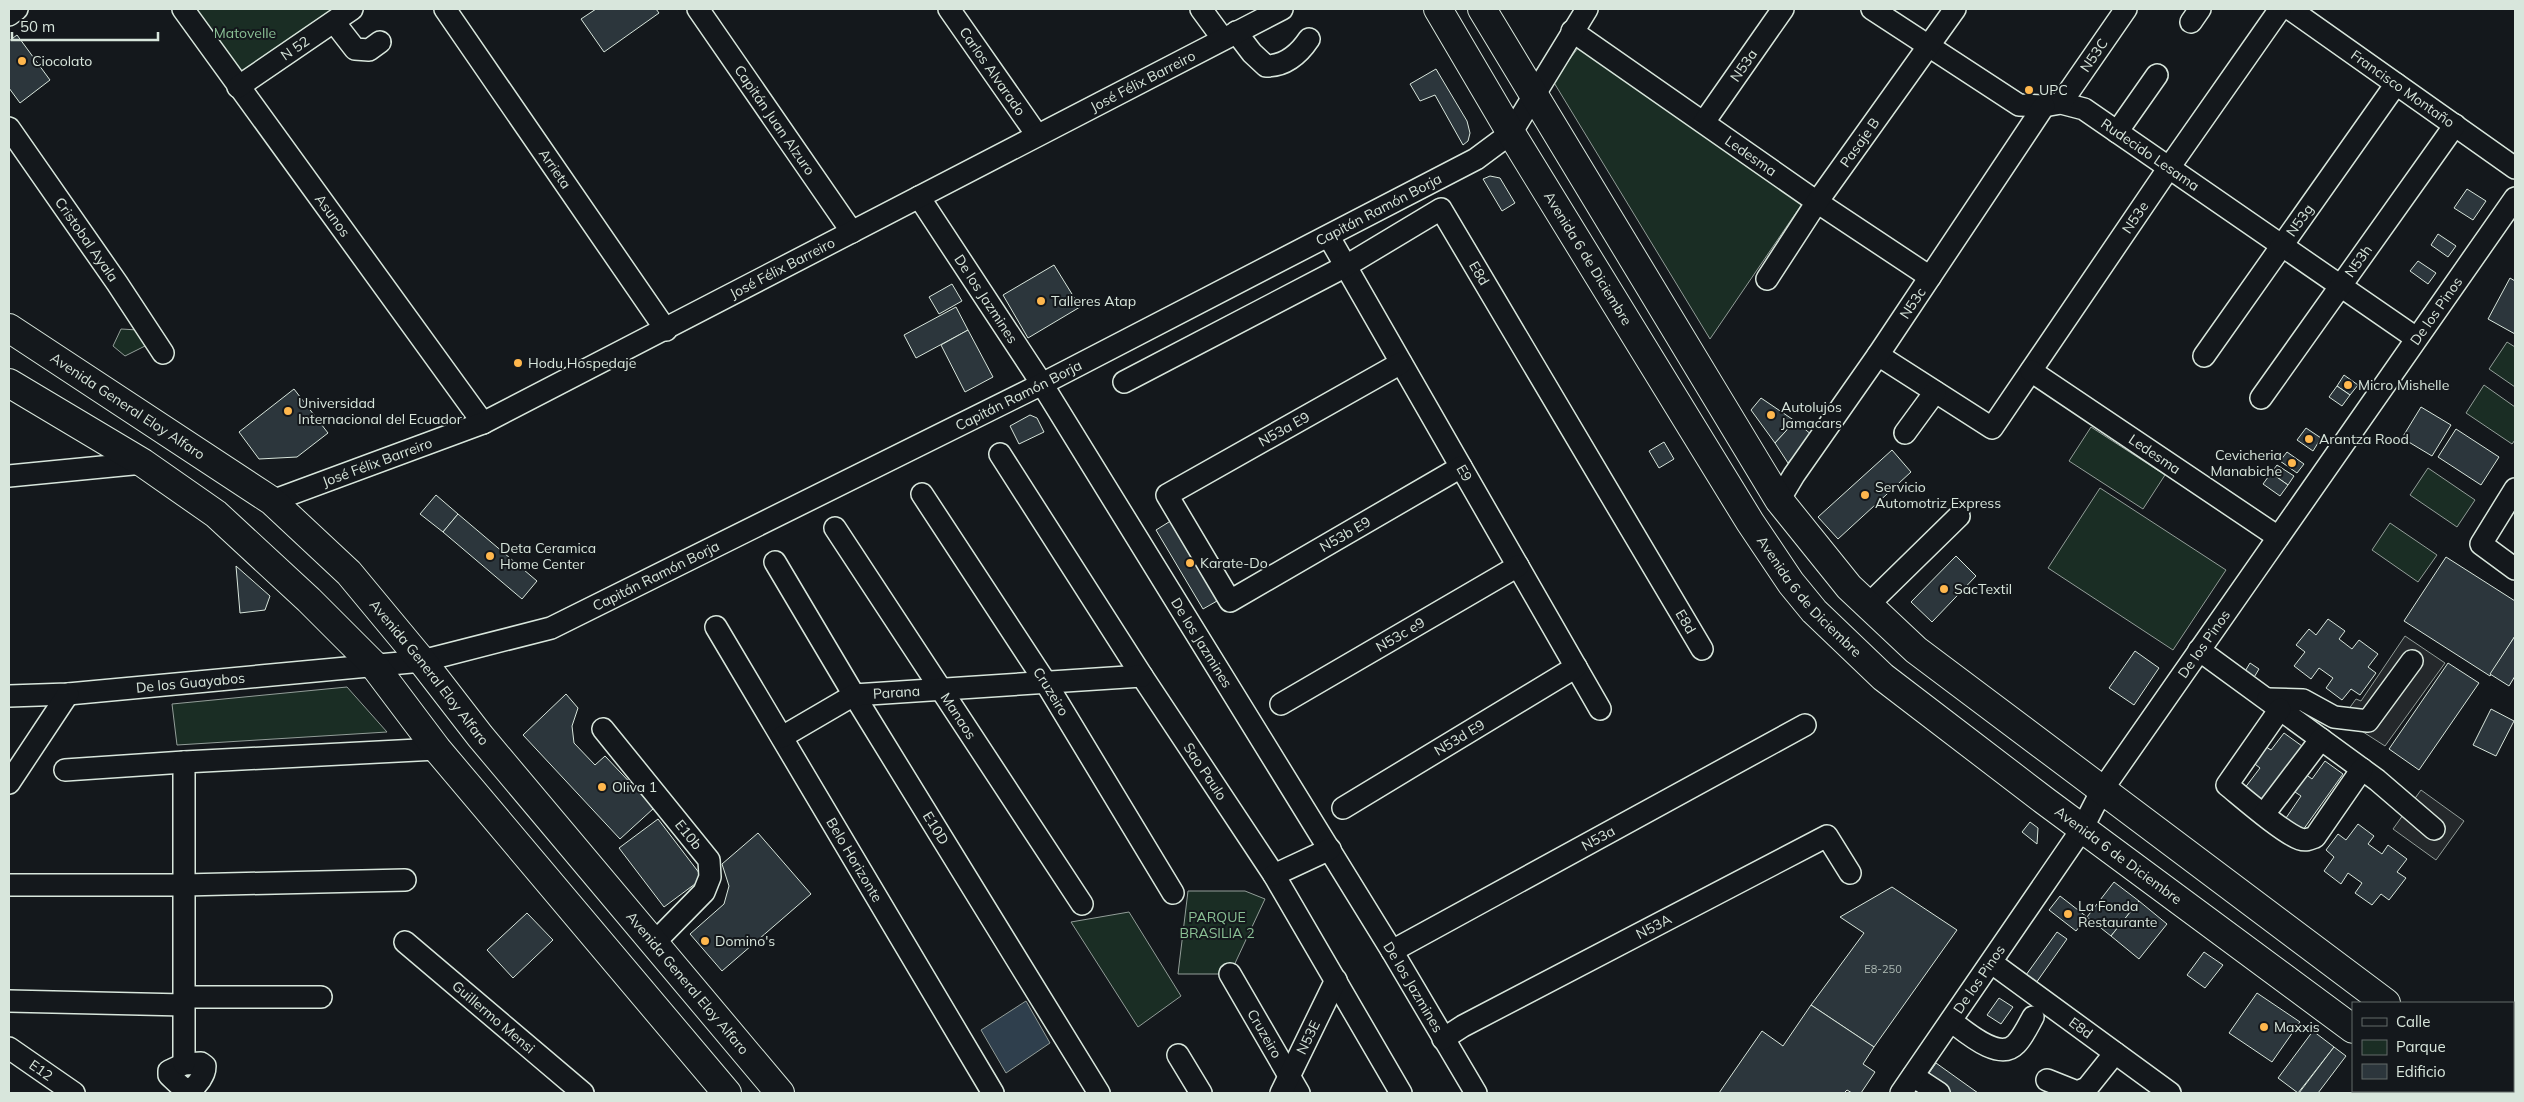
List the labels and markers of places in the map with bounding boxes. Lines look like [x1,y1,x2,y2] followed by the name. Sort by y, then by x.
[32,52,92,70] place label: Ciocolato
[16,55,28,67] marker: Ciocolato
[2039,81,2068,99] place label: UPC
[2023,84,2035,96] marker: UPC
[1051,292,1136,310] place label: Talleres Atap
[1035,295,1047,307] marker: Talleres Atap
[528,354,636,372] place label: Hodu Hospedaje
[512,357,524,369] marker: Hodu Hospedaje
[2358,376,2449,394] place label: Micro Mishelle
[2342,379,2354,391] marker: Micro Mishelle
[298,394,463,428] place label: Universidad Internacional del Ecuador
[1781,398,1842,432] place label: Autolujos Jamacars
[282,405,294,417] marker: Universidad Internacional del Ecuador
[1765,409,1777,421] marker: Autolujos Jamacars
[2319,430,2409,448] place label: Arantza Rood
[2303,433,2315,445] marker: Arantza Rood
[2211,446,2282,480] place label: Cevicheria Manabiche
[2286,457,2298,469] marker: Cevicheria Manabiche
[1875,478,2001,512] place label: Servicio Automotriz Express
[1859,489,1871,501] marker: Servicio Automotriz Express
[500,539,596,573] place label: Deta Ceramica Home Center
[484,550,496,562] marker: Deta Ceramica Home Center
[1200,554,1268,572] place label: Karate-Do
[1184,557,1196,569] marker: Karate-Do
[1954,580,2012,598] place label: SacTextil
[1938,583,1950,595] marker: SacTextil
[612,778,657,796] place label: Oliva 1
[596,781,608,793] marker: Oliva 1
[2078,897,2157,931] place label: La Fonda Restaurante
[2062,908,2074,920] marker: La Fonda Restaurante
[715,932,775,950] place label: Domino's
[699,935,711,947] marker: Domino's
[2274,1018,2320,1036] place label: Maxxis
[2258,1021,2270,1033] marker: Maxxis

